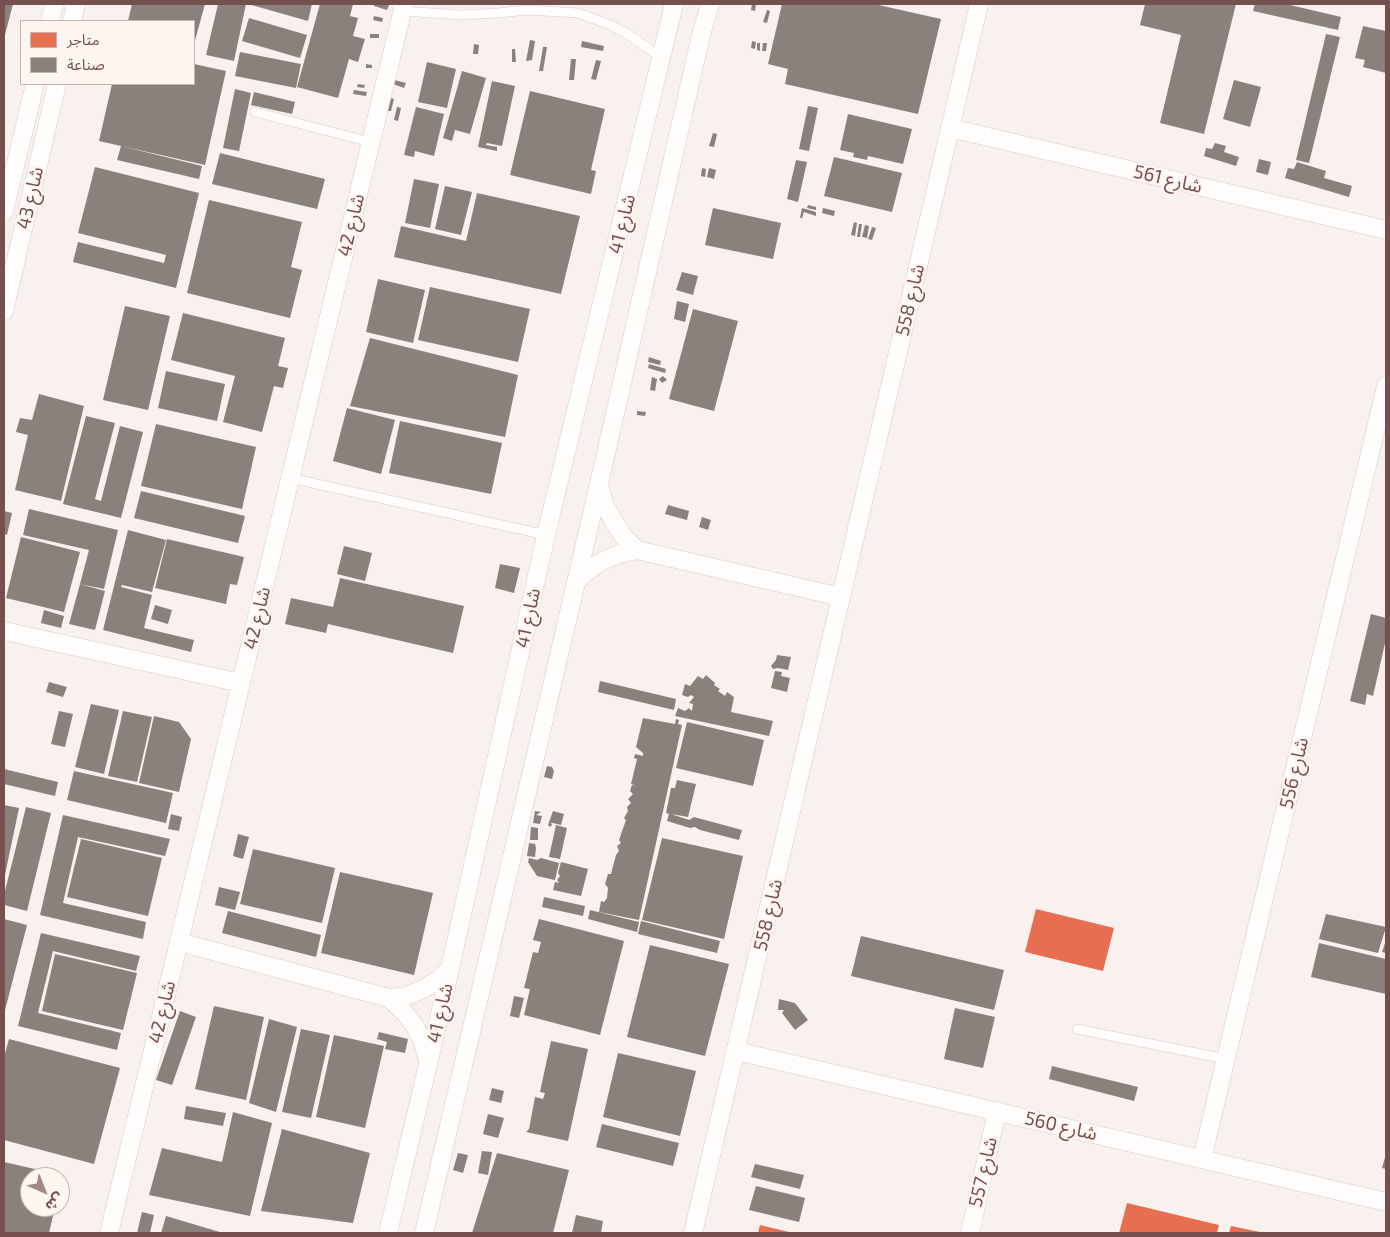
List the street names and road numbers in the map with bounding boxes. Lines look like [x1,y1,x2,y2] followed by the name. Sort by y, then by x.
[1131,160,1205,198] street label: شارع 561
[12,164,48,232] street label: شارع 43
[333,191,369,259] street label: شارع 42
[604,192,640,256] street label: شارع 41
[891,262,929,338] street label: شارع 558
[239,584,275,652] street label: شارع 42
[511,586,545,650] street label: شارع 41
[1275,735,1313,811] street label: شارع 556
[749,877,787,953] street label: شارع 558
[144,978,180,1046] street label: شارع 42
[422,981,458,1045] street label: شارع 41
[1022,1107,1100,1145] street label: شارع 560
[964,1135,1002,1209] street label: شارع 557

